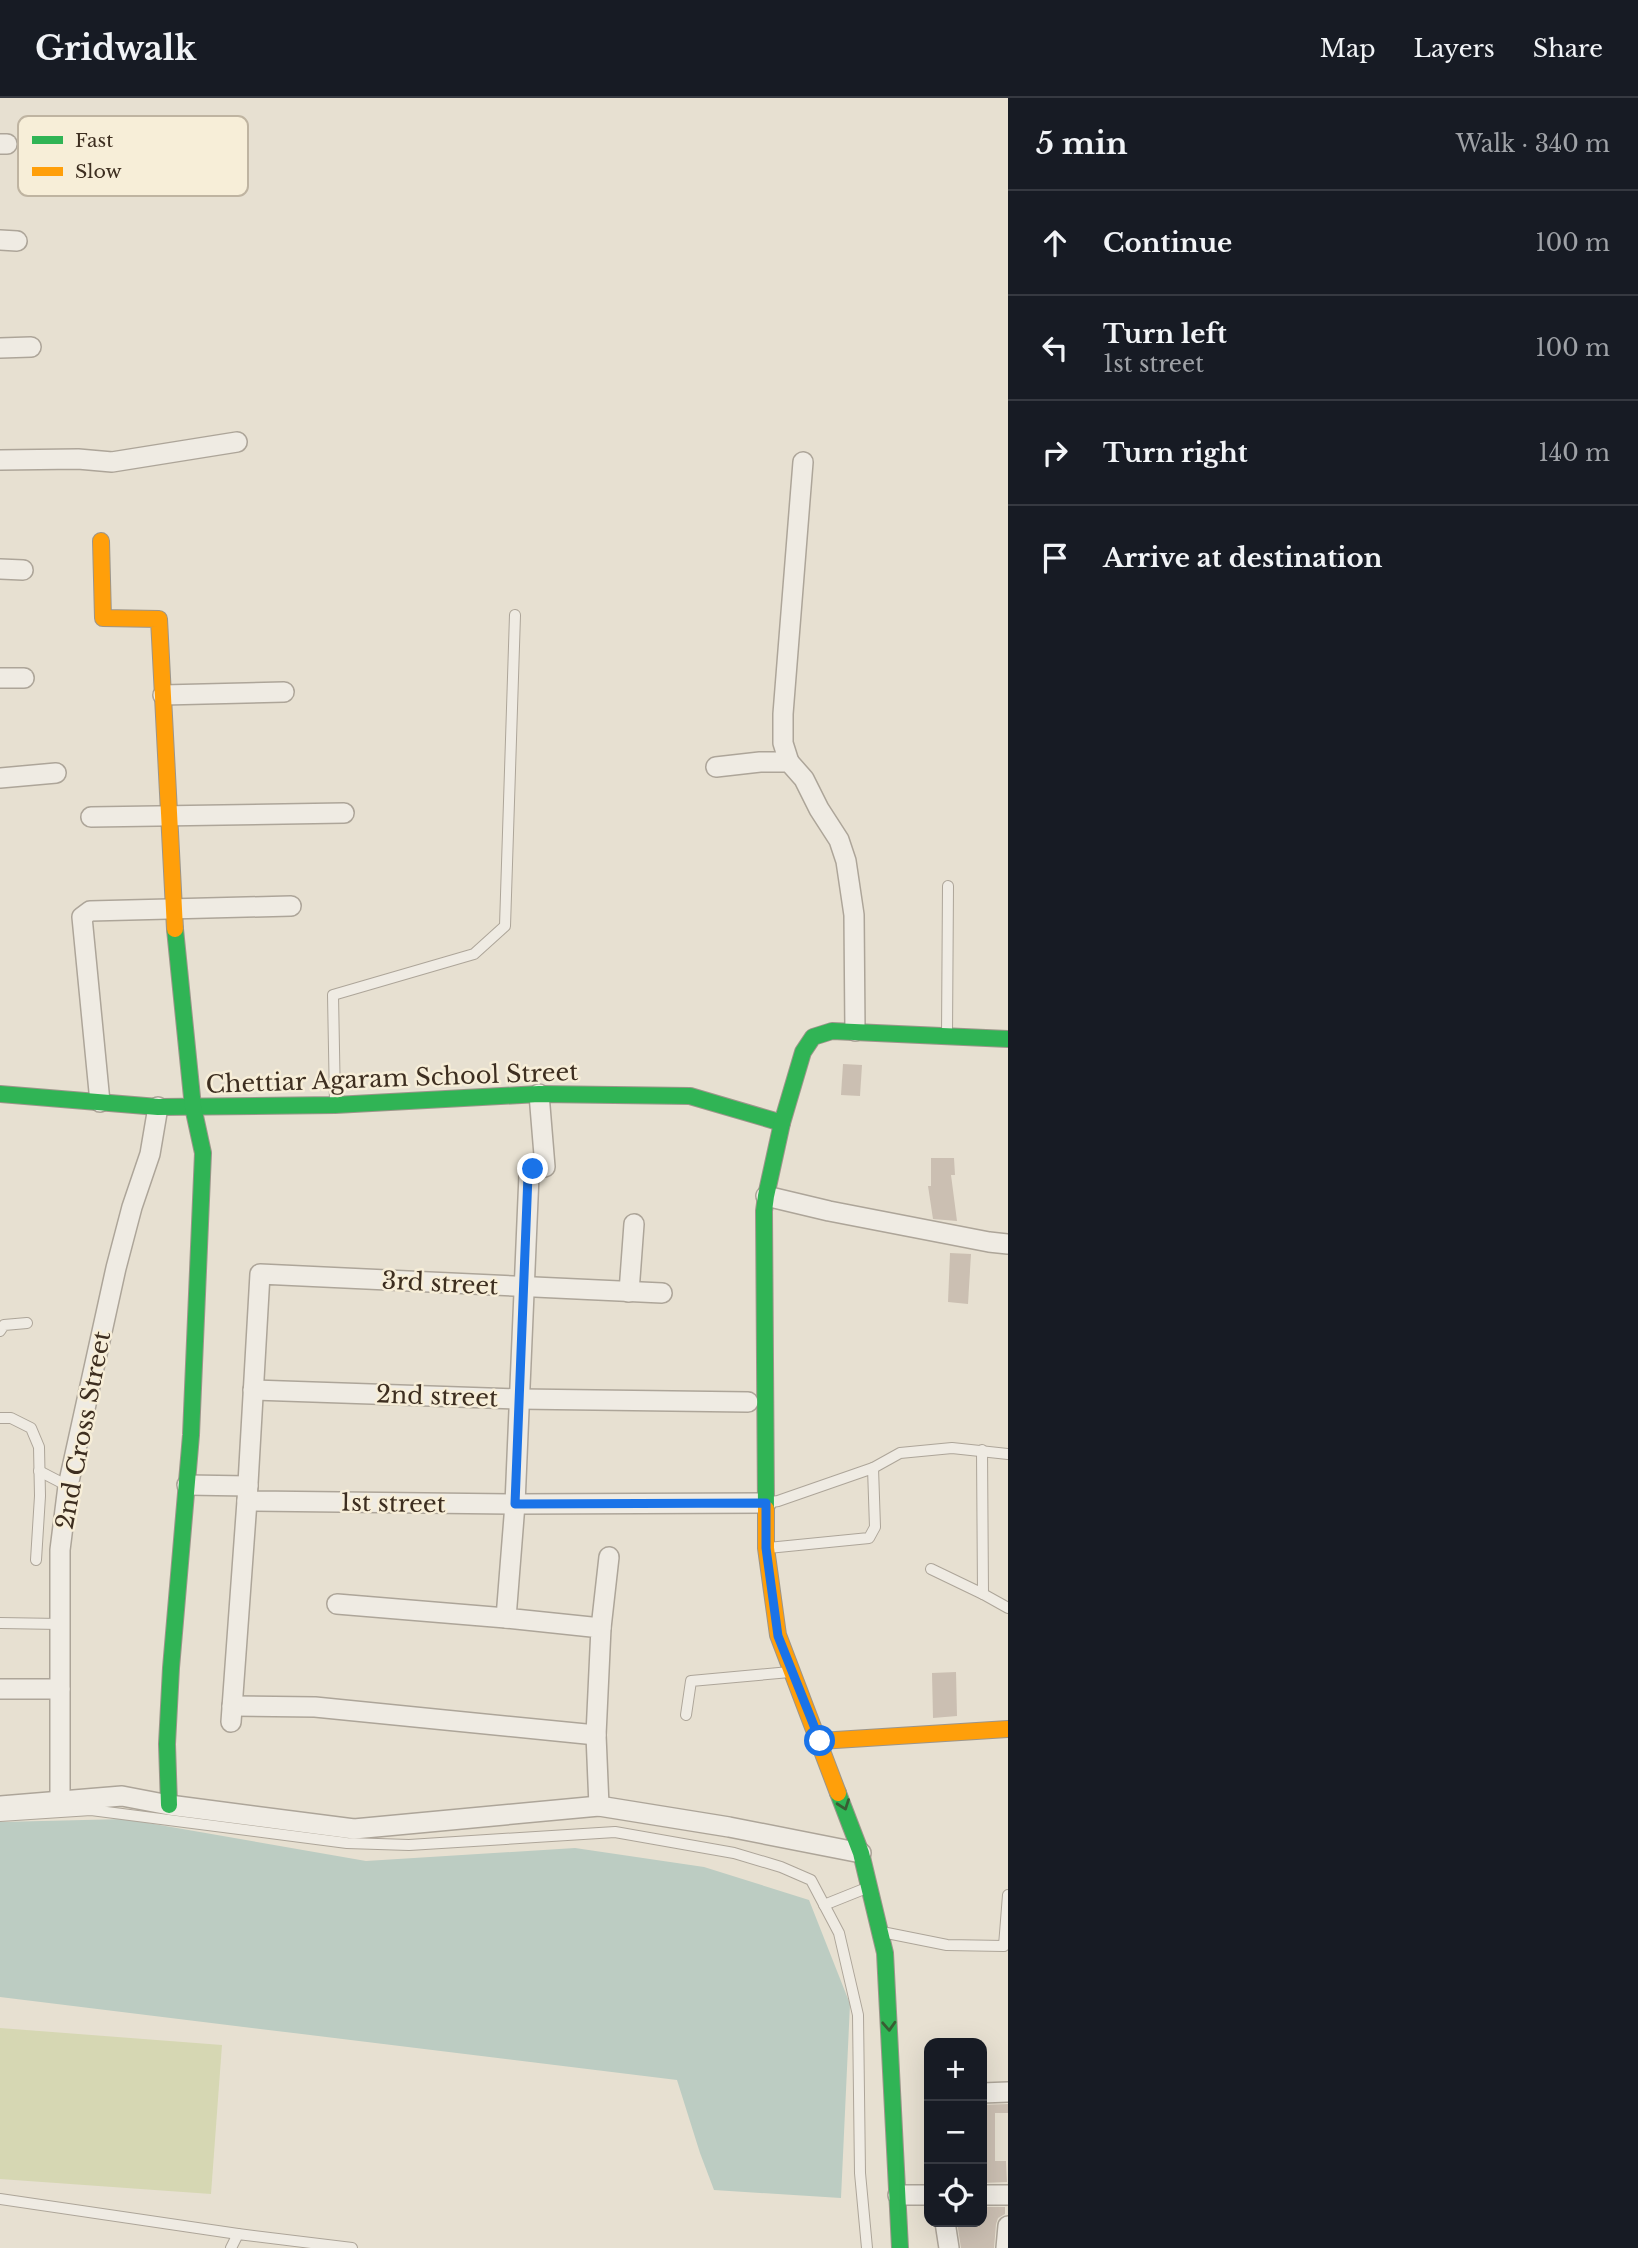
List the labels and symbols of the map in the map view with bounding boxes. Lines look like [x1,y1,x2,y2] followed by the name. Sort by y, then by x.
[18,116,248,196] legend
[75,129,114,152] text: Fast
[75,160,122,183] text: Slow
[205,1057,579,1099] street label: Chettiar Agaram School Street
[517,1153,548,1184] route end
[381,1265,499,1301] street label: 3rd street
[50,1328,116,1532] street label: 2nd Cross Street
[375,1379,499,1413] street label: 2nd street
[340,1488,446,1518] street label: 1st street
[804,1725,835,1756] route start
[835,1798,849,1810] one-way arrow
[881,2021,896,2032] one-way arrow

